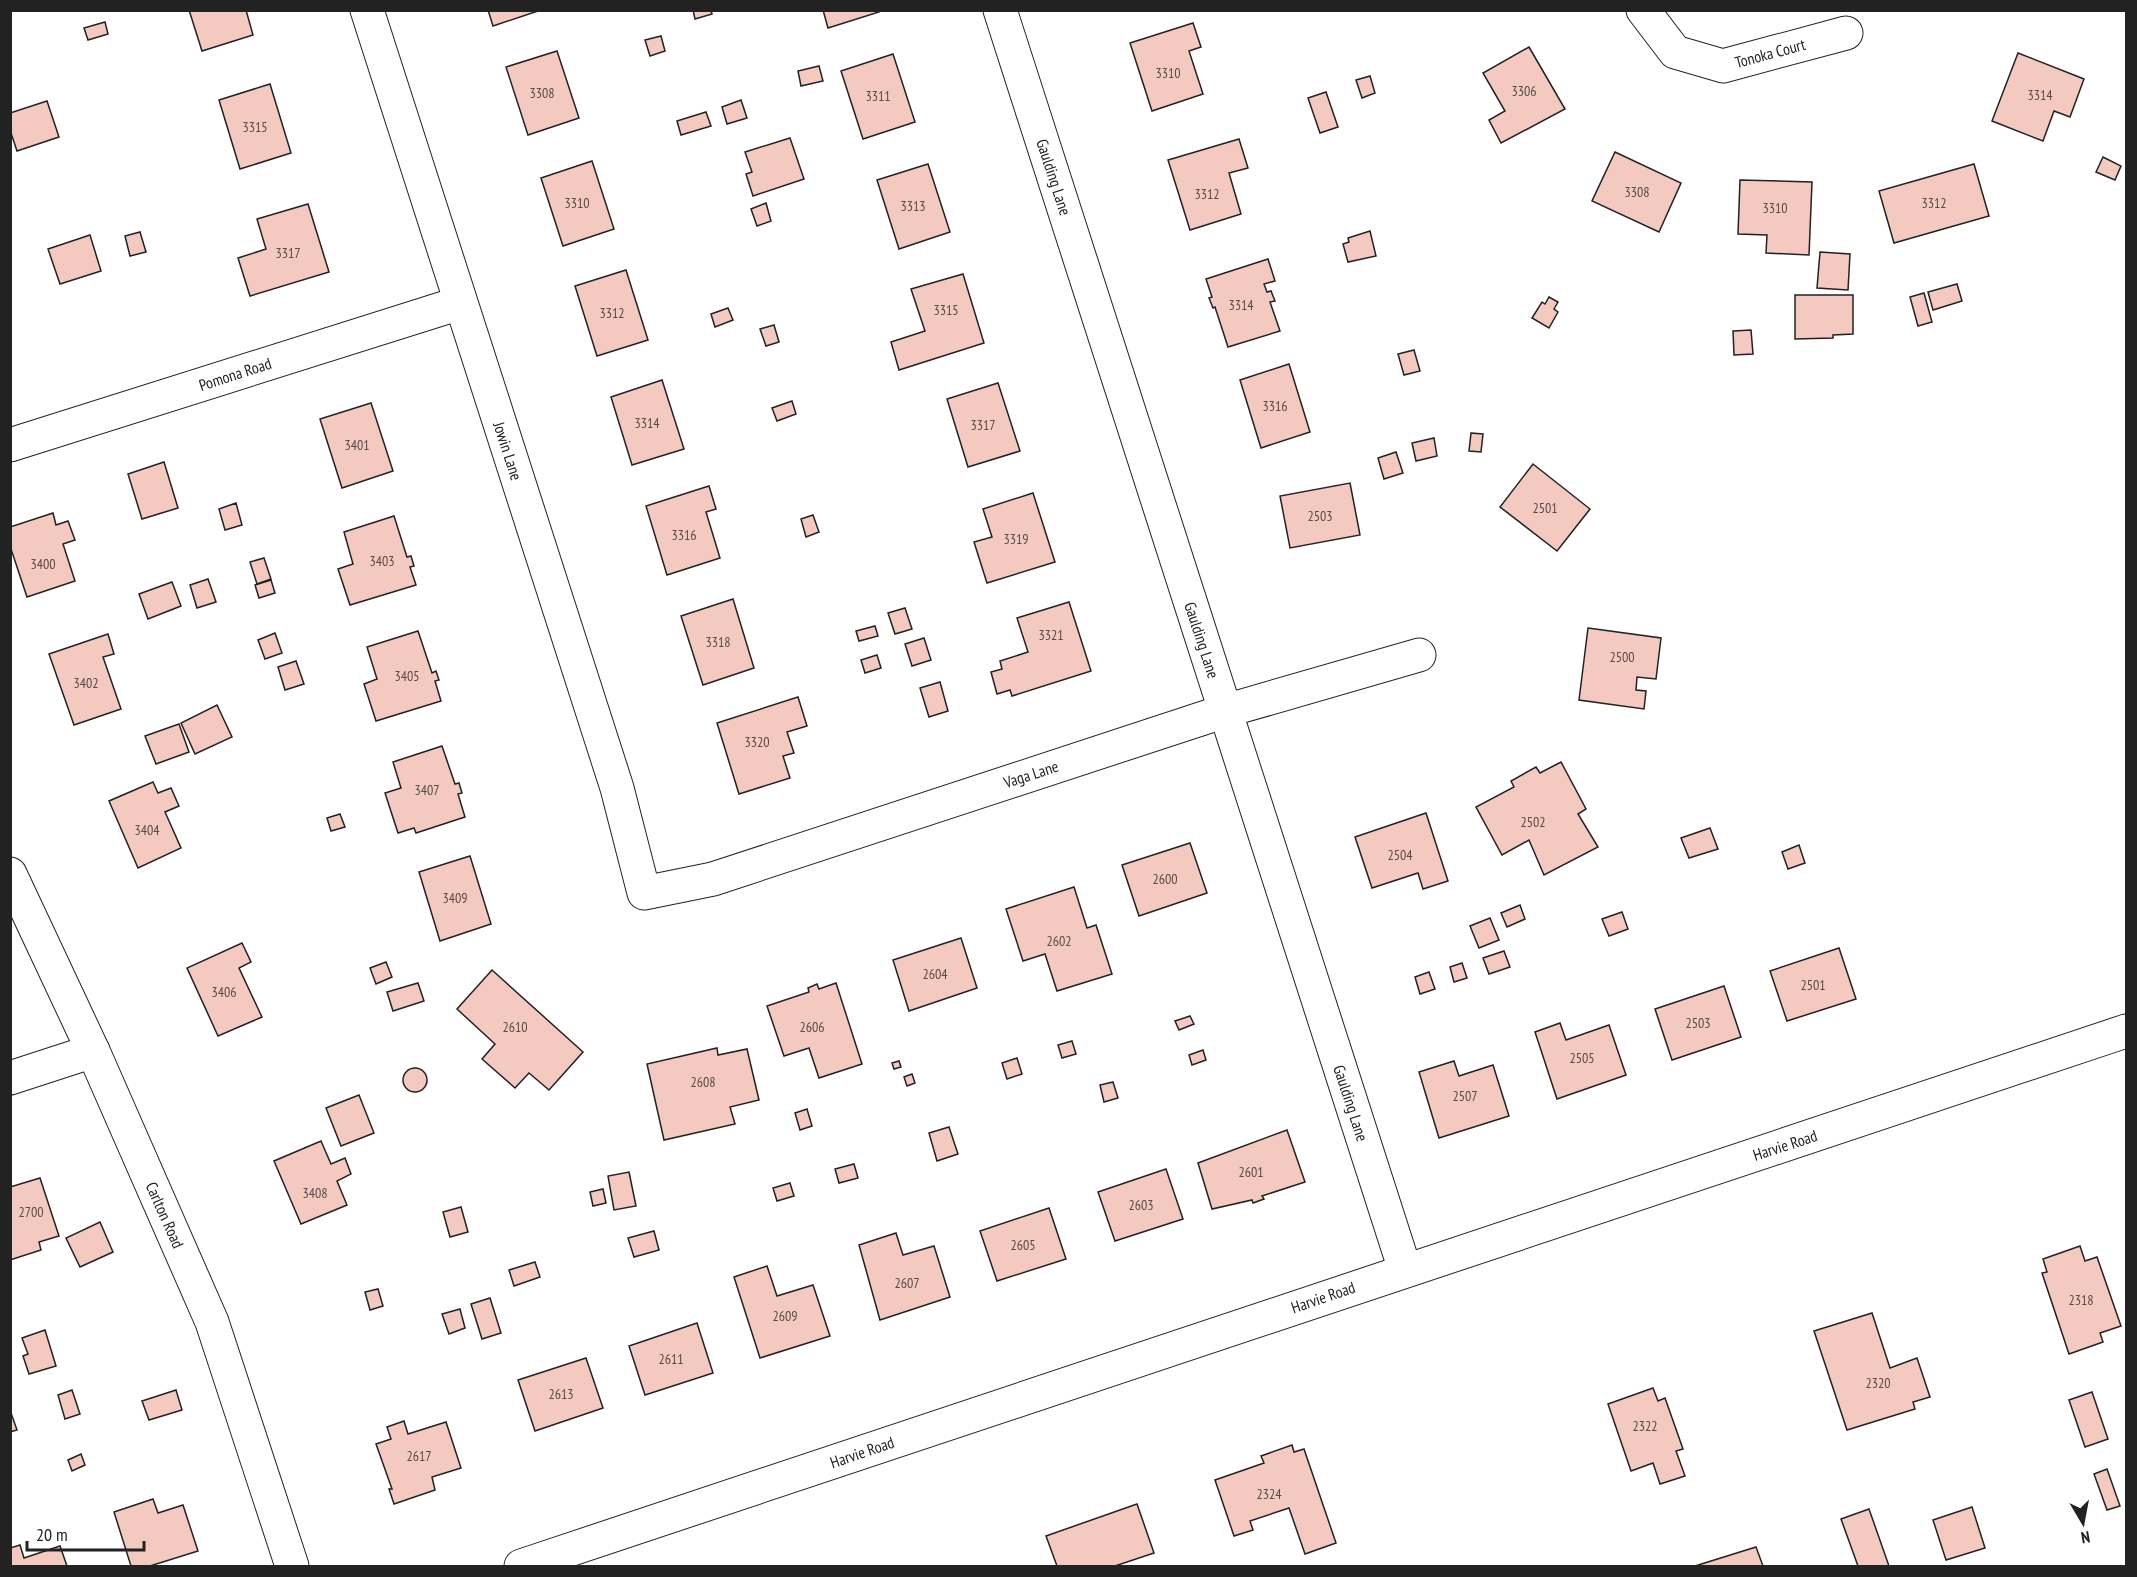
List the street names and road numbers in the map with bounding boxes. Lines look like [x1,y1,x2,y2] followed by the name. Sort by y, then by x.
[1733,34,1808,72] street label: Tonoka Court
[1032,136,1076,218] street label: Gaulding Lane
[196,353,274,395] street label: Pomona Road
[489,418,527,483] street label: Jowin Lane
[1180,599,1224,681] street label: Gaulding Lane
[1000,756,1061,793] street label: Vaga Lane
[1329,1062,1373,1144] street label: Gaulding Lane
[1750,1125,1820,1165] street label: Harvie Road
[142,1179,189,1251] street label: Carlton Road
[1288,1277,1358,1317] street label: Harvie Road
[827,1432,897,1472] street label: Harvie Road

